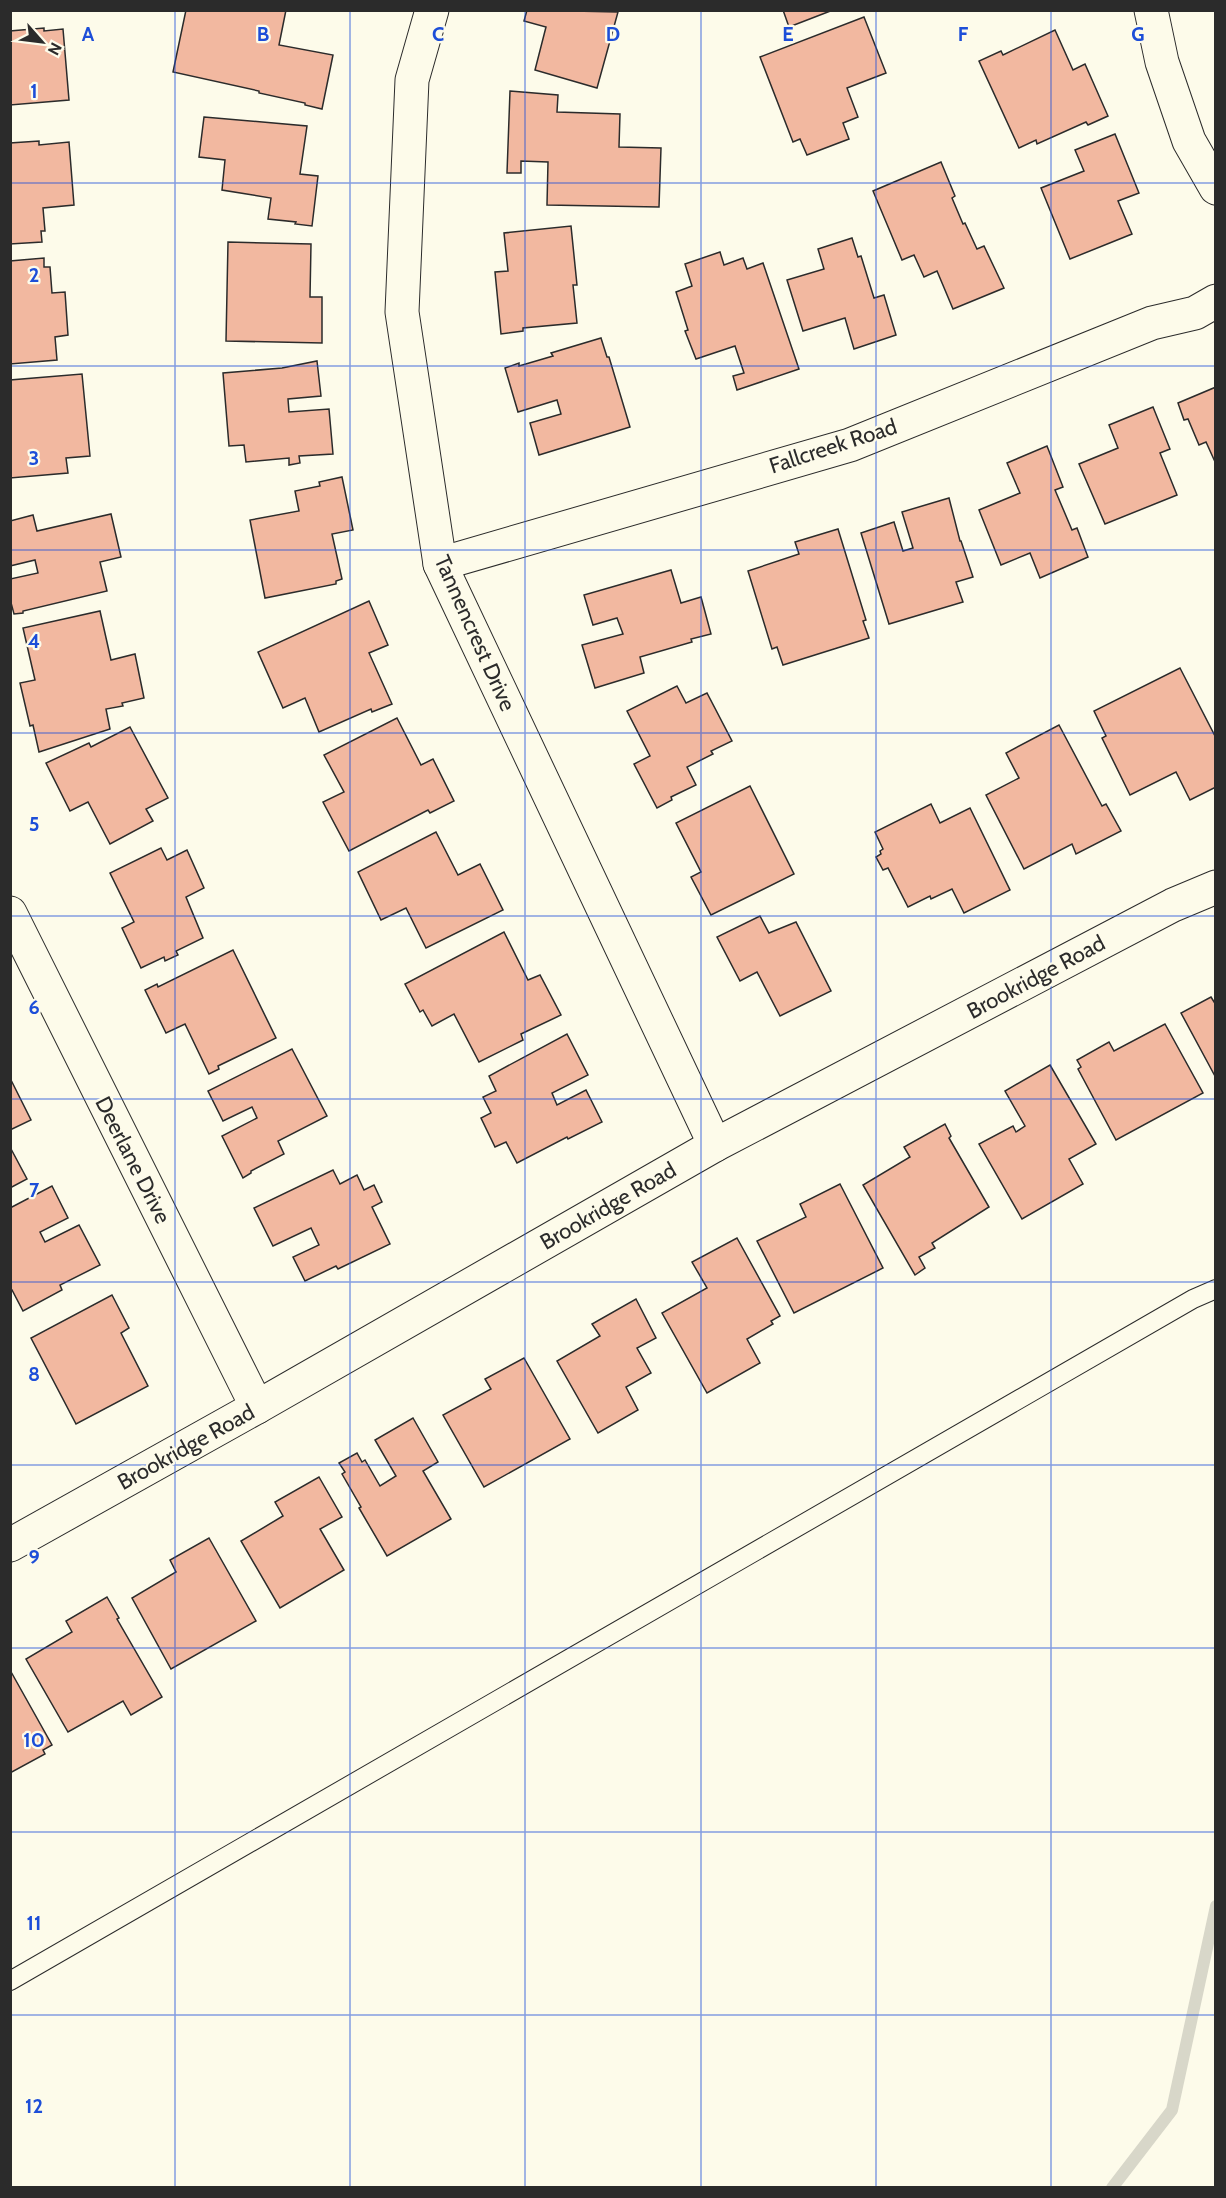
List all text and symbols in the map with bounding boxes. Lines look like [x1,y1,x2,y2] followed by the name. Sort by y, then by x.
[12,12,72,72] north arrow
[82,22,95,46] text: A
[257,22,269,46] text: B
[432,22,444,46] text: C
[606,22,620,46] text: D
[782,22,794,46] text: E
[958,22,969,46] text: F
[1131,22,1145,46] text: G
[44,39,66,58] text: N
[30,79,38,103] text: 1
[29,263,39,287] text: 2
[766,413,900,479] street label: Fallcreek Road
[29,446,39,470] text: 3
[429,551,521,715] street label: Tannencrest Drive
[28,629,40,653] text: 4
[29,812,39,836] text: 5
[962,929,1110,1025] street label: Brookridge Road
[28,995,40,1019] text: 6
[89,1092,177,1228] street label: Deerlane Drive
[535,1156,681,1256] street label: Brookridge Road
[29,1178,40,1202] text: 7
[28,1362,40,1386] text: 8
[113,1398,259,1496] street label: Brookridge Road
[28,1545,40,1569] text: 9
[23,1728,45,1752] text: 10
[27,1911,41,1935] text: 11
[25,2094,43,2118] text: 12

